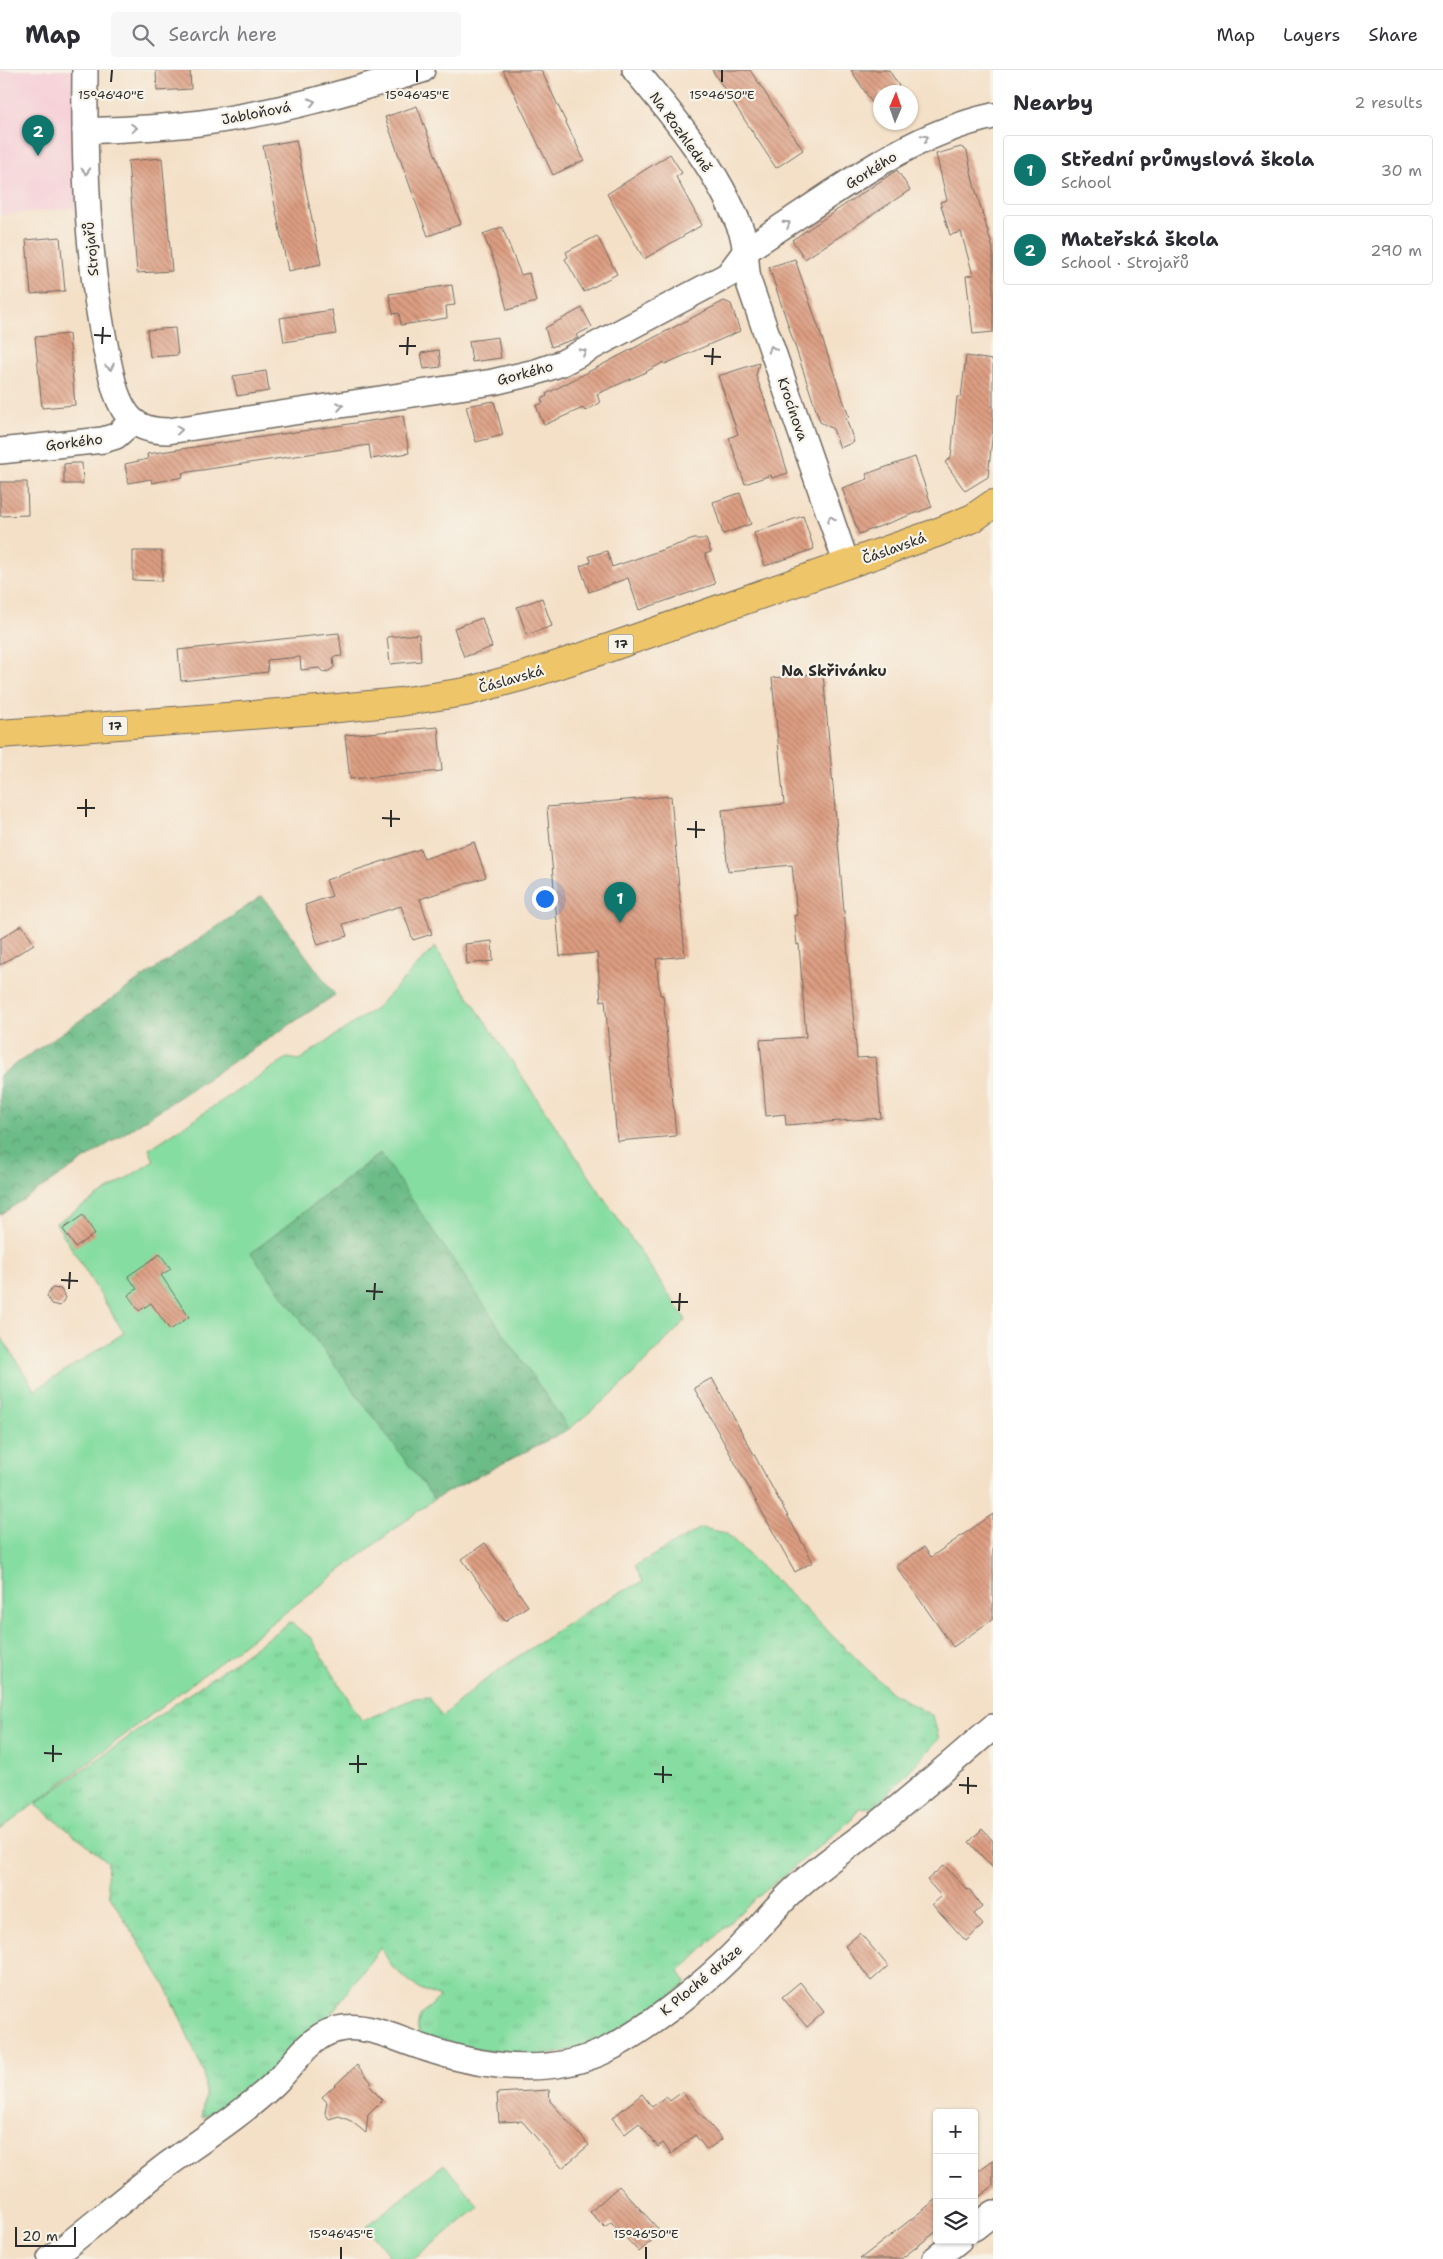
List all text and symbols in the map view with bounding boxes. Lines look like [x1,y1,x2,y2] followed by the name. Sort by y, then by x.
[111,12,461,57] search box
[25,19,81,51] text: Map
[129,21,157,49] icon: search
[169,22,277,47] text: Search here
[1217,23,1255,47] text: Map
[1283,23,1340,47] text: Layers
[1368,23,1418,47] text: Share
[873,85,918,130] north arrow
[78,87,144,103] text: 15°46'40"E
[385,87,449,103] text: 15°46'45"E
[689,87,755,103] text: 15°46'50"E
[646,88,716,176] street label: Na Rozhledně
[1013,89,1093,117] text: Nearby
[1354,92,1423,113] text: 2 results
[220,97,293,129] street label: Jabloňová
[307,97,316,108] one-way arrow
[22,115,54,156] pin: 2
[130,123,138,134] one-way arrow
[919,134,928,144] one-way arrow
[842,147,900,193] street label: Gorkého
[1061,147,1314,172] text: Střední průmyslová škola
[1026,160,1034,181] text: 1
[1381,160,1422,181] text: 30 m
[81,167,92,175] one-way arrow
[1061,172,1111,193] text: School
[781,220,790,230] one-way arrow
[80,221,102,277] street label: Strojařů
[1061,227,1219,252] text: Mateřská škola
[1024,240,1036,261] text: 2
[1370,240,1422,261] text: 290 m
[1061,252,1189,273] text: School · Strojařů
[768,345,778,354] one-way arrow
[577,348,586,358] one-way arrow
[495,357,555,389] street label: Gorkého
[104,362,115,371] one-way arrow
[774,375,812,443] street label: Krocínova
[336,402,344,412] one-way arrow
[176,425,184,436] one-way arrow
[44,430,104,454] street label: Gorkého
[827,515,837,524] one-way arrow
[860,528,929,568] street label: Čáslavská
[608,634,634,654] road number: 17
[477,661,546,697] street label: Čáslavská
[781,661,887,681] district label: Na Skřivánku
[102,716,128,736] road number: 17
[604,882,636,923] pin: 1
[532,886,558,912] your location
[656,1940,746,2020] street label: K Ploché dráze
[933,2109,978,2244] map controls
[933,2109,978,2154] button: +
[933,2154,978,2199] button: −
[933,2199,978,2244] button: layers
[15,2224,76,2247] scale bar
[309,2226,373,2242] text: 15°46'45"E
[613,2226,679,2242] text: 15°46'50"E
[22,2227,58,2245] text: 20 m

